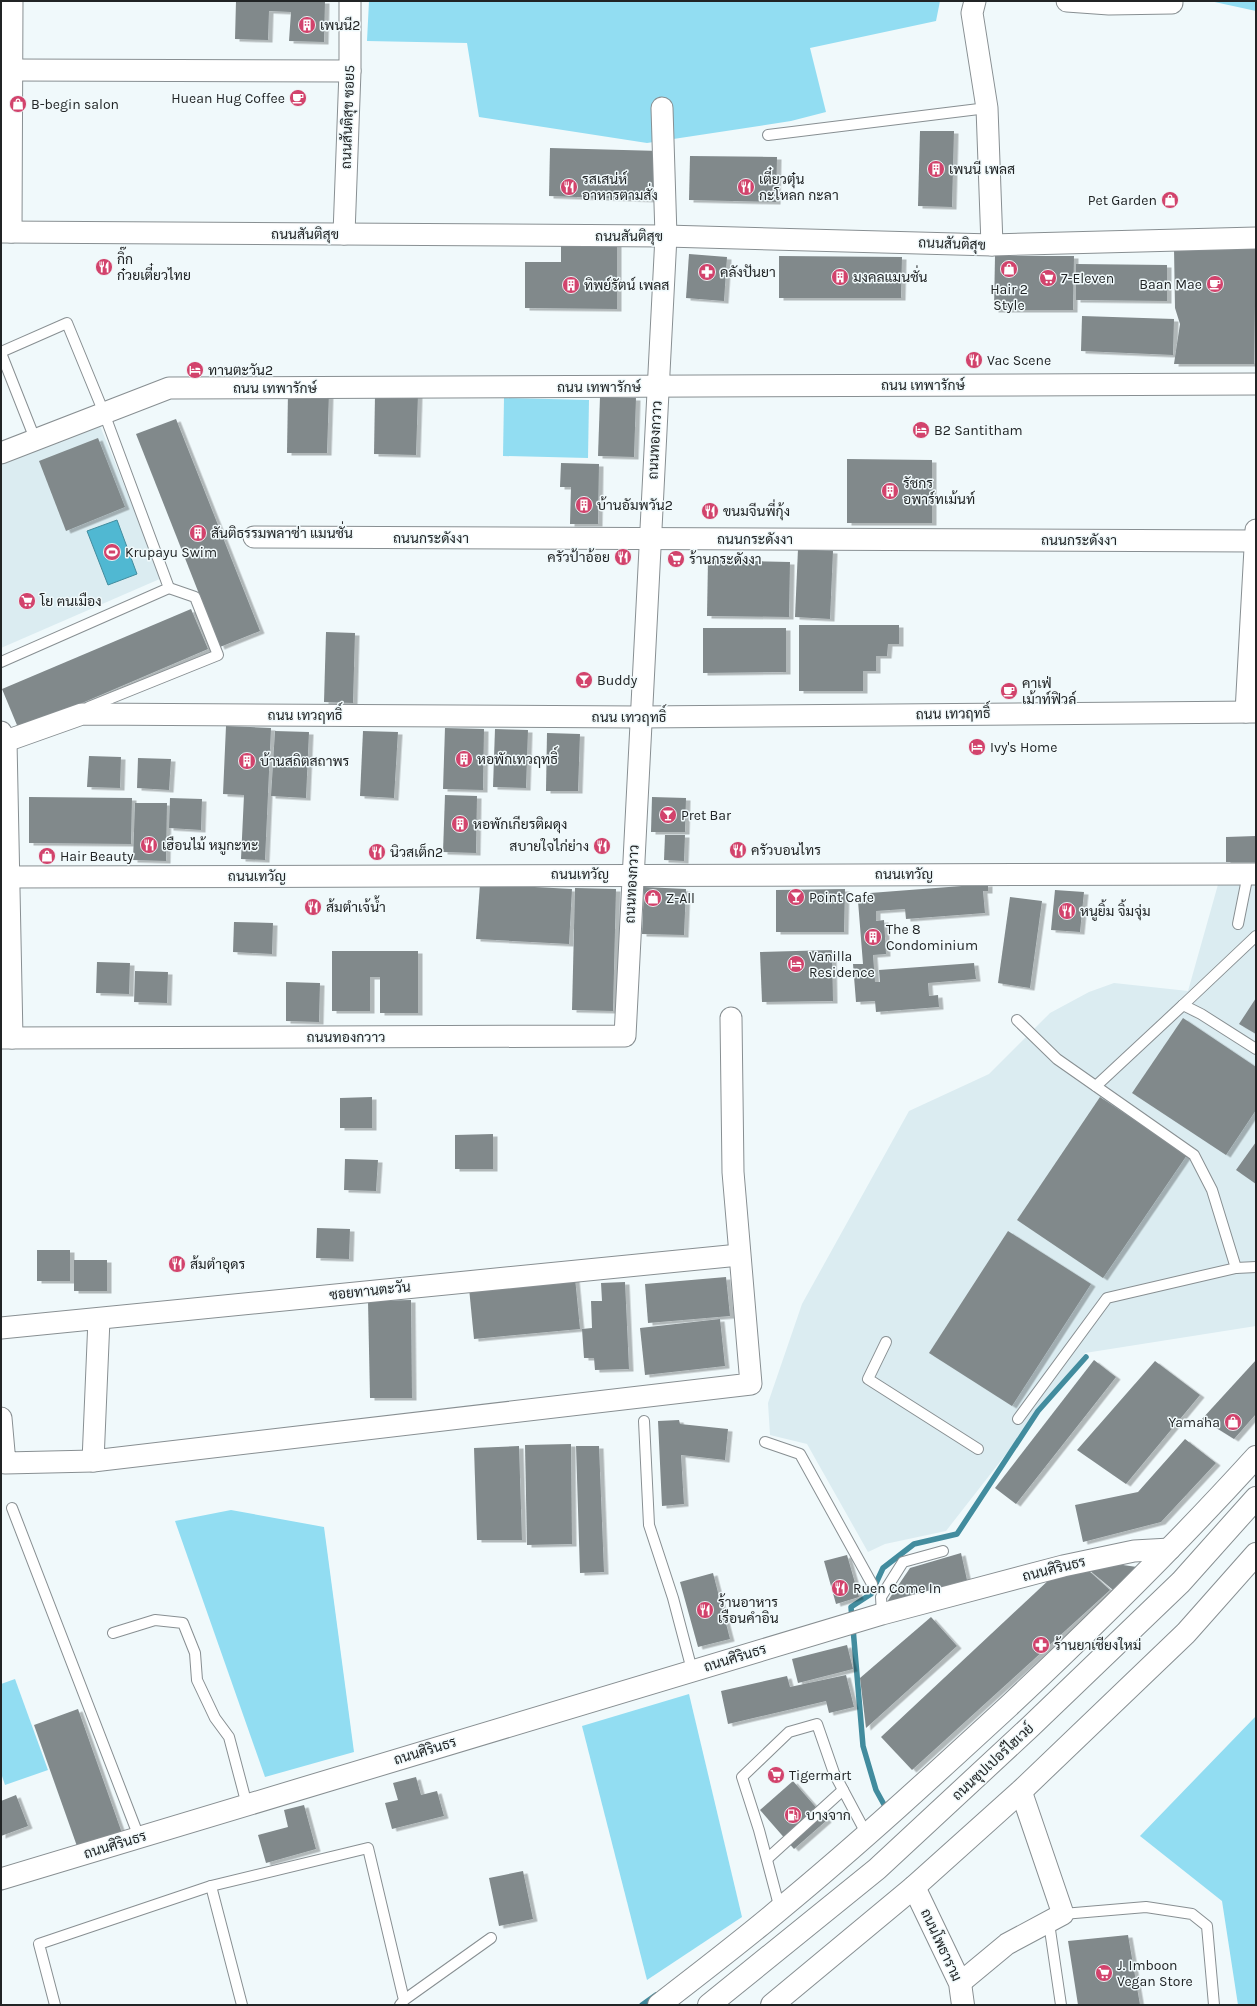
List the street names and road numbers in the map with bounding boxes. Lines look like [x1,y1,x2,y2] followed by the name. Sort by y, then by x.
[338,65,359,169] street label: ถนนสันติสุข ซอย5
[271,226,339,244] street label: ถนนสันติสุข
[595,228,663,246] street label: ถนนสันติสุข
[918,234,986,255] street label: ถนนสันติสุข
[881,376,966,394] street label: ถนน เทพารักษ์
[557,378,642,396] street label: ถนน เทพารักษ์
[233,379,318,397] street label: ถนน เทพารักษ์
[644,400,666,480] street label: ถนนทองกวาว
[393,530,469,547] street label: ถนนกระดังงา
[717,531,793,548] street label: ถนนกระดังงา
[1041,532,1117,549] street label: ถนนกระดังงา
[915,700,991,723] street label: ถนน เทวฤทธิ์
[268,702,343,724] street label: ถนน เทวฤทธิ์
[592,704,667,726] street label: ถนน เทวฤทธิ์
[621,844,643,924] street label: ถนนทองกวาว
[551,866,609,883] street label: ถนนเทวัญ
[875,866,933,883] street label: ถนนเทวัญ
[228,868,286,885] street label: ถนนเทวัญ
[307,1029,385,1046] street label: ถนนทองกวาว
[328,1278,412,1304] street label: ซอยทานตะวัน
[1021,1553,1088,1585] street label: ถนนศิรินธร
[702,1640,769,1676] street label: ถนนศิรินธร
[948,1719,1038,1805] street label: ถนนซุปเปอร์ไฮเวย์
[392,1733,459,1769] street label: ถนนศิรินธร
[82,1827,149,1863] street label: ถนนศิรินธร
[917,1906,965,1984] street label: ถนนโพธาราม

